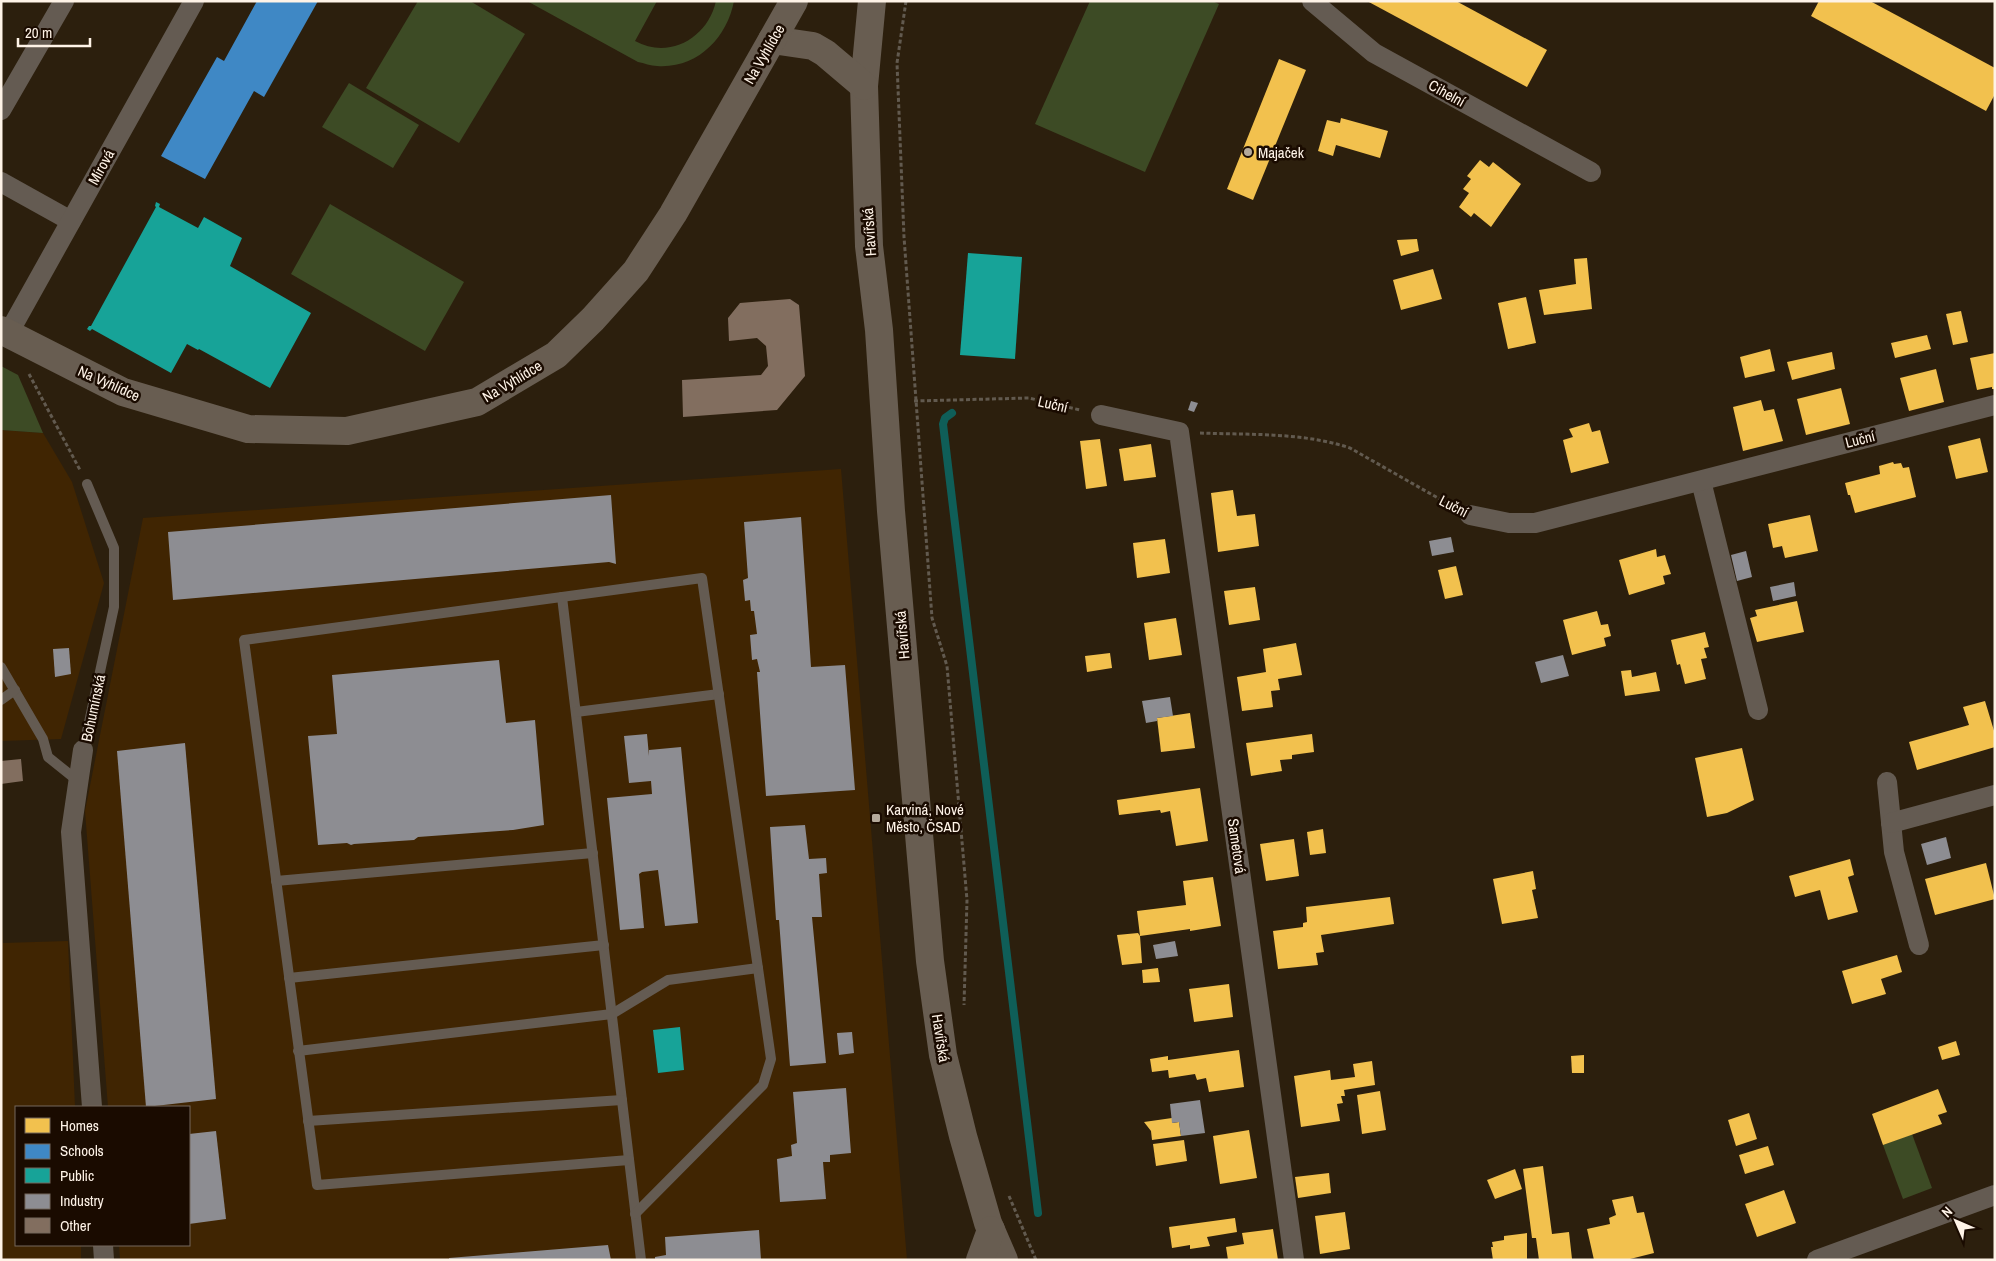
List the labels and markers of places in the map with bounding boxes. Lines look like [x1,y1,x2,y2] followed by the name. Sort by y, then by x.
[1258,142,1305,163] place label: Majaček
[1242,146,1254,158] marker: Majaček
[886,799,964,837] place label: Karviná, Nové Město, ČSAD
[870,812,882,824] marker: Karviná, Nové Město, ČSAD

